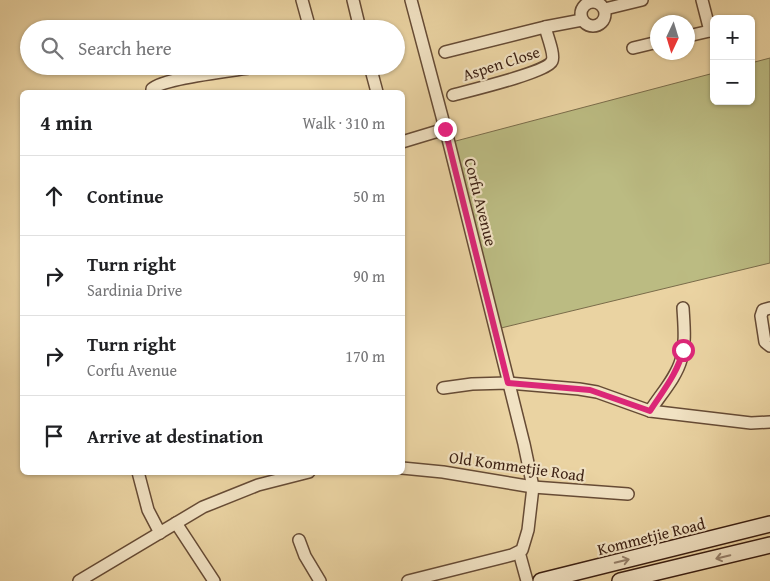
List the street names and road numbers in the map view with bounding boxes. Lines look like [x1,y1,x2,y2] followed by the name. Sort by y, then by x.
[459,39,543,87] street label: Aspen Close
[458,155,504,249] street label: Corfu Avenue
[448,445,587,487] street label: Old Kommetjie Road
[595,511,708,561] street label: Kommetjie Road

